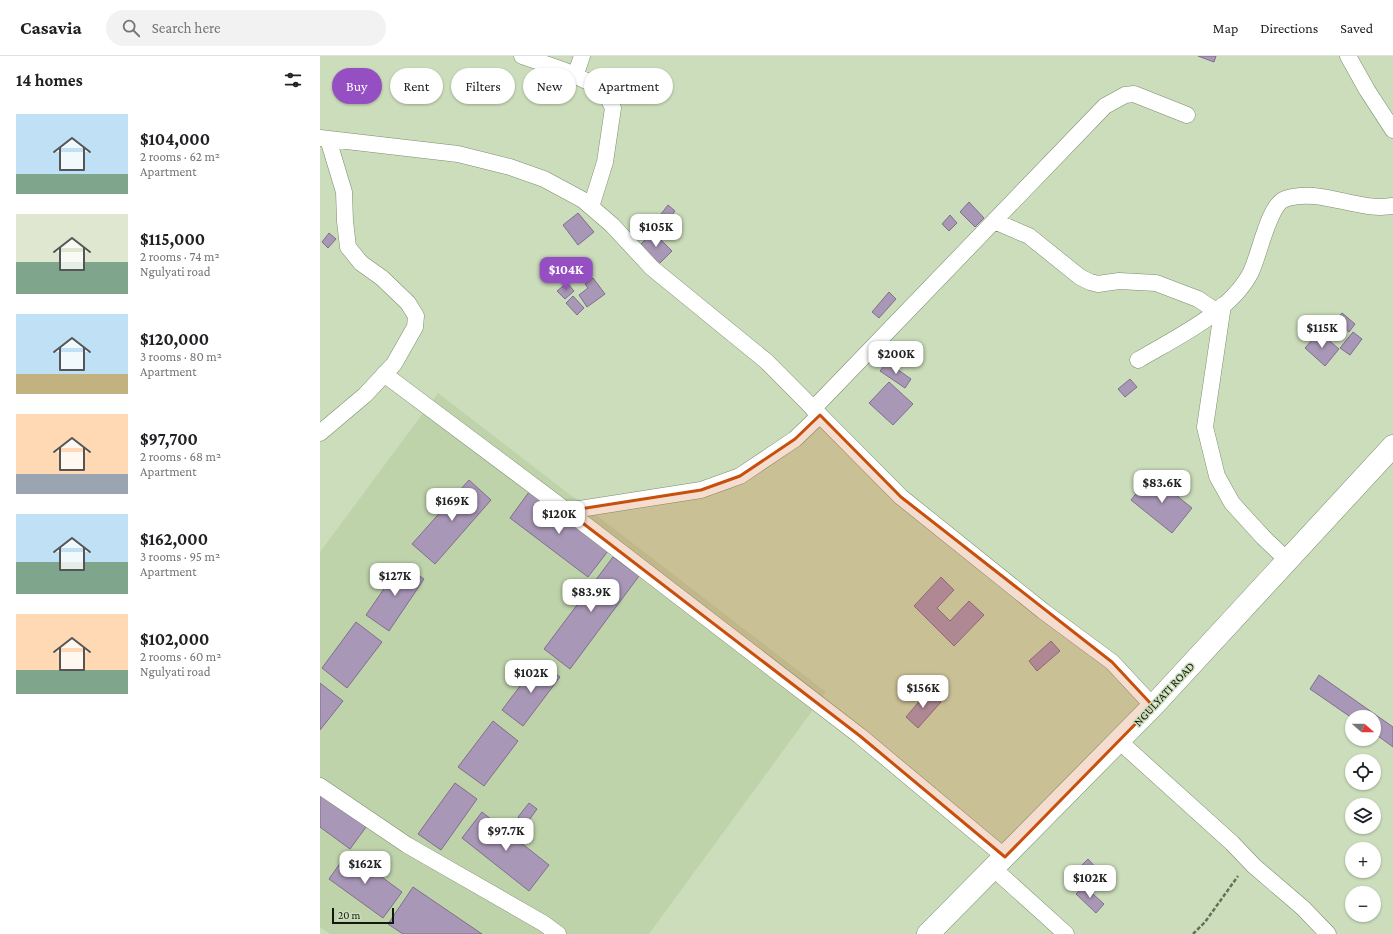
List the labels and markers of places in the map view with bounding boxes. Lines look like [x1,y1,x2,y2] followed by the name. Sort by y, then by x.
[628,214,684,248] pin: $105K
[538,257,594,291] pin: $104K
[1294,315,1350,349] pin: $115K
[868,341,924,375] pin: $200K
[1129,470,1195,504] pin: $83.6K
[424,488,480,522] pin: $169K
[531,501,587,535] pin: $120K
[367,563,423,597] pin: $127K
[558,579,624,613] pin: $83.9K
[503,660,559,694] pin: $102K
[895,675,951,709] pin: $156K
[473,818,539,852] pin: $97.7K
[337,851,393,885] pin: $162K
[1062,865,1118,899] pin: $102K

